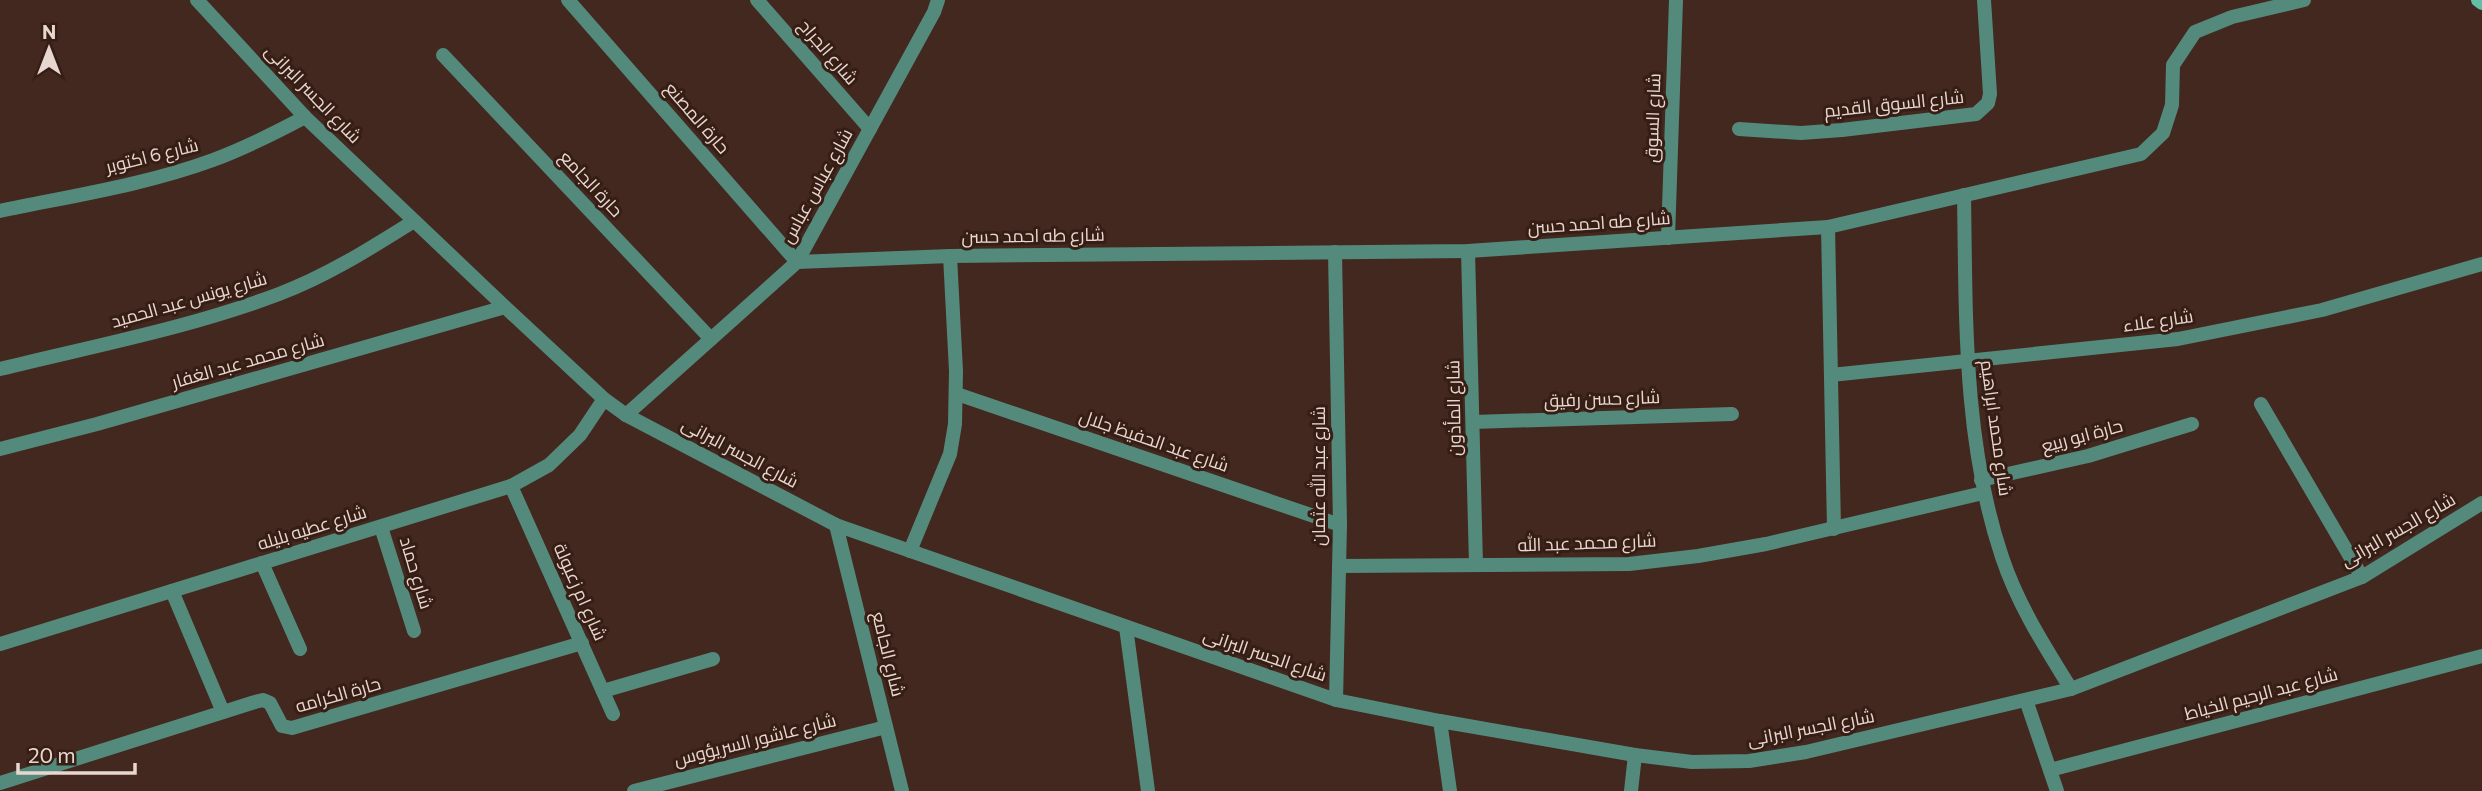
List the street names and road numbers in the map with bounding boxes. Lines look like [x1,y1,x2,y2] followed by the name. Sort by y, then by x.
[793,14,863,90] street label: شارع الجراح
[260,39,366,149] street label: شارع الجسر البرانى
[1639,73,1667,163] street label: شارع السوق
[659,77,735,159] street label: حارة المصنع
[1823,85,1965,123] street label: شارع السوق القديم
[776,124,858,248] street label: شارع عباس عباس
[102,133,201,179] street label: شارع 6 اكتوبر
[554,146,628,222] street label: حارة الجامع
[1527,206,1671,240] street label: شارع طه احمد حسن
[961,223,1105,249] street label: شارع طه احمد حسن
[108,266,270,334] street label: شارع يونس عبد الحميد
[2121,304,2195,338] street label: شارع علاء
[168,328,327,395] street label: شارع محمد عبد الغفار
[1975,358,2017,498] street label: شارع محمد ابراهيم
[1441,360,1467,456] street label: شارع المأذون
[1543,385,1661,413] street label: شارع حسن رفيق
[1076,404,1232,478] street label: شارع عبد الحفيظ جلال
[1307,406,1331,546] street label: شارع عبد الله عثمان
[677,412,803,494] street label: شارع الجسر البرانى
[2038,414,2126,458] street label: حارة ابو ربيع
[2336,487,2460,573] street label: شارع الجسر البرانى
[254,500,370,556] street label: شارع عطيه بليله
[1517,529,1657,557] street label: شارع محمد عبد الله
[394,534,438,612] street label: شارع حماد
[548,539,612,645] street label: شارع ام زعبولة
[866,609,910,699] street label: شارع الجامع
[1200,623,1330,687] street label: شارع الجسر البرانى
[2182,662,2340,726] street label: شارع عبد الرحيم الخياط
[292,671,383,718] street label: حارة الكرامه
[1745,704,1877,752] street label: شارع الجسر البرانى
[671,708,839,772] street label: شارع عاشور السريؤوس

